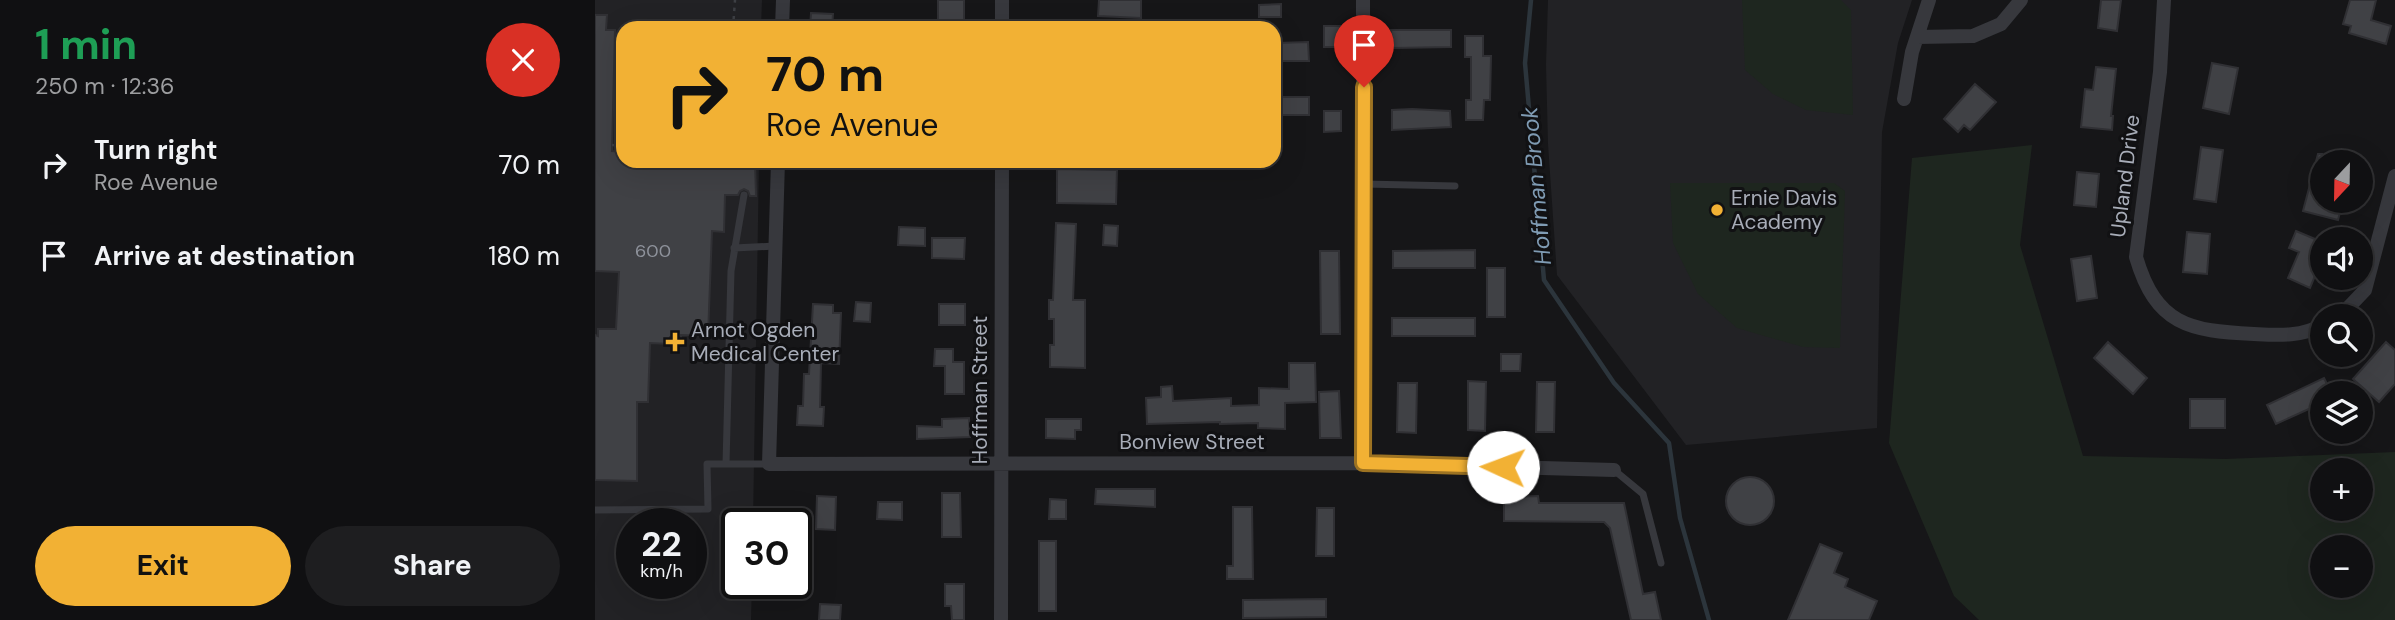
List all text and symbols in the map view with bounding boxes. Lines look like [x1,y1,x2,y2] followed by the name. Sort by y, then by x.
[1334,15,1394,87] pin
[35,17,137,72] text: 1 min
[486,23,560,97] button: close
[1345,26,1383,64] icon: arrive
[766,42,884,106] text: 70 m
[651,49,742,140] icon: right
[35,71,175,101] text: 250 m · 12:36
[766,104,938,146] text: Roe Avenue
[1514,105,1558,266] water label: Hoffman Brook
[2104,113,2146,239] street label: Upland Drive
[94,133,218,167] text: Turn right
[35,146,73,184] icon: right
[499,148,560,182] text: 70 m
[2310,150,2373,214] north arrow
[2310,150,2373,598] map controls
[94,167,218,197] text: Roe Avenue
[1731,184,1837,236] place label: Ernie Davis Academy
[1709,202,1725,218] marker: Ernie Davis Academy
[2310,227,2373,290] button: sound
[35,237,73,275] icon: arrive
[94,239,355,273] text: Arrive at destination
[488,239,560,273] text: 180 m
[635,239,671,263] house number: 600
[2310,304,2373,367] button: search
[691,316,839,368] place label: Arnot Ogden Medical Center
[966,316,994,464] street label: Hoffman Street
[665,332,685,352] marker: Arnot Ogden Medical Center
[2310,381,2373,444] button: layers
[1119,428,1265,456] street label: Bonview Street
[1466,430,1540,504] position arrow
[2310,458,2373,521] button: +
[721,508,812,599] speed limit sign: 30
[641,521,682,567] text: 22
[35,526,291,606] button: Exit
[305,526,560,606] button: Share
[2310,535,2373,598] button: −
[640,559,683,583] text: km/h

